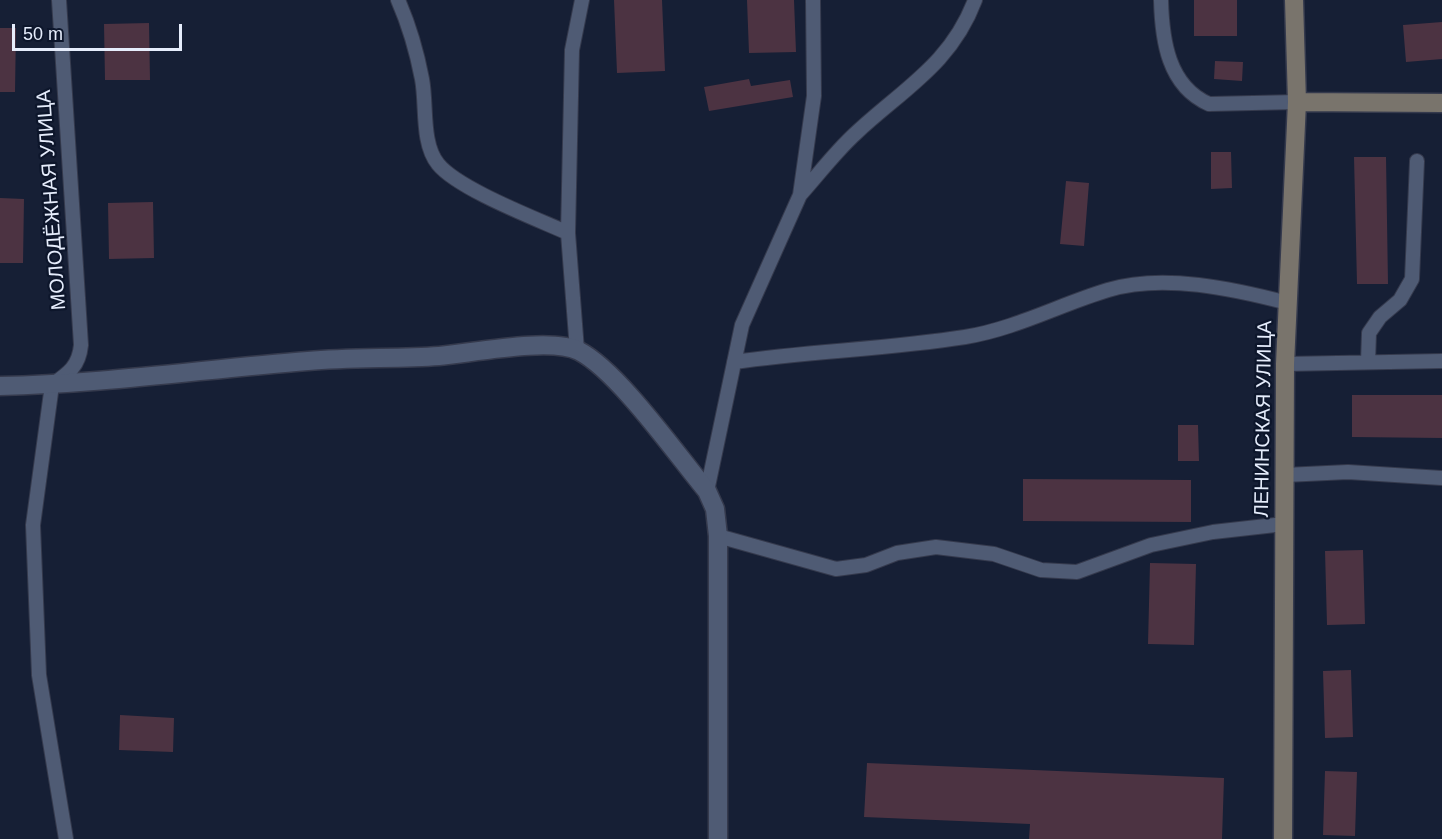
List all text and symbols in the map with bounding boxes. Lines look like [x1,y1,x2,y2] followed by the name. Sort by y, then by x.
[15,12,184,50] scale bar
[23,24,63,44] text: 50 m
[32,89,72,311] street label: МОЛОДЁЖНАЯ УЛИЦА
[1250,320,1278,518] street label: ЛЕНИНСКАЯ УЛИЦА

